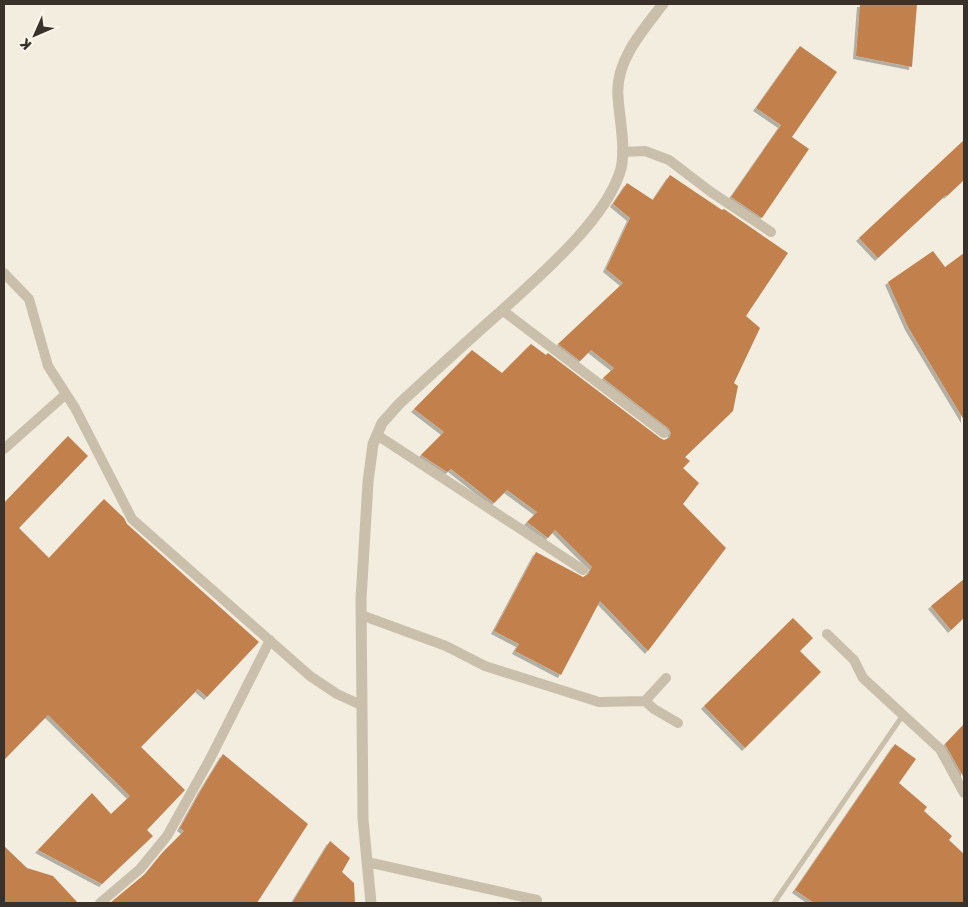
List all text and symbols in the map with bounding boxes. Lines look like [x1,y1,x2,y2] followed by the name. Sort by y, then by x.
[10,10,60,60] north arrow
[16,34,35,53] text: K

